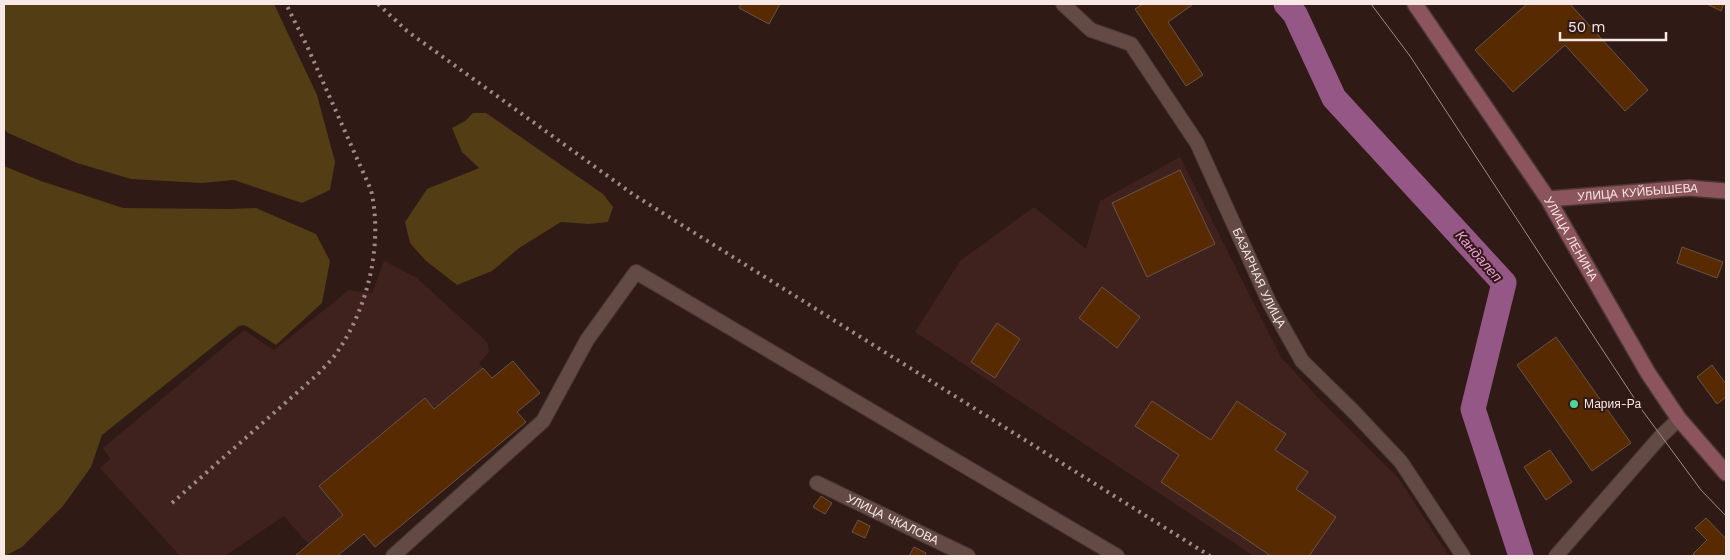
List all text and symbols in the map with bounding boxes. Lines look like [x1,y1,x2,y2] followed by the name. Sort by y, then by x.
[1560,10,1666,42] scale bar
[1568,18,1605,36] text: 50 m
[1577,181,1699,204] street label: УЛИЦА КУЙБЫШЕВА
[1541,194,1601,283] street label: УЛИЦА ЛЕНИНА
[1229,226,1289,330] street label: БАЗАРНАЯ УЛИЦА
[1452,227,1506,285] water label: Кандалеп
[1584,397,1641,411] place label: Мария-Ра
[1568,398,1580,410] marker: Мария-Ра
[844,491,941,548] street label: УЛИЦА ЧКАЛОВА

